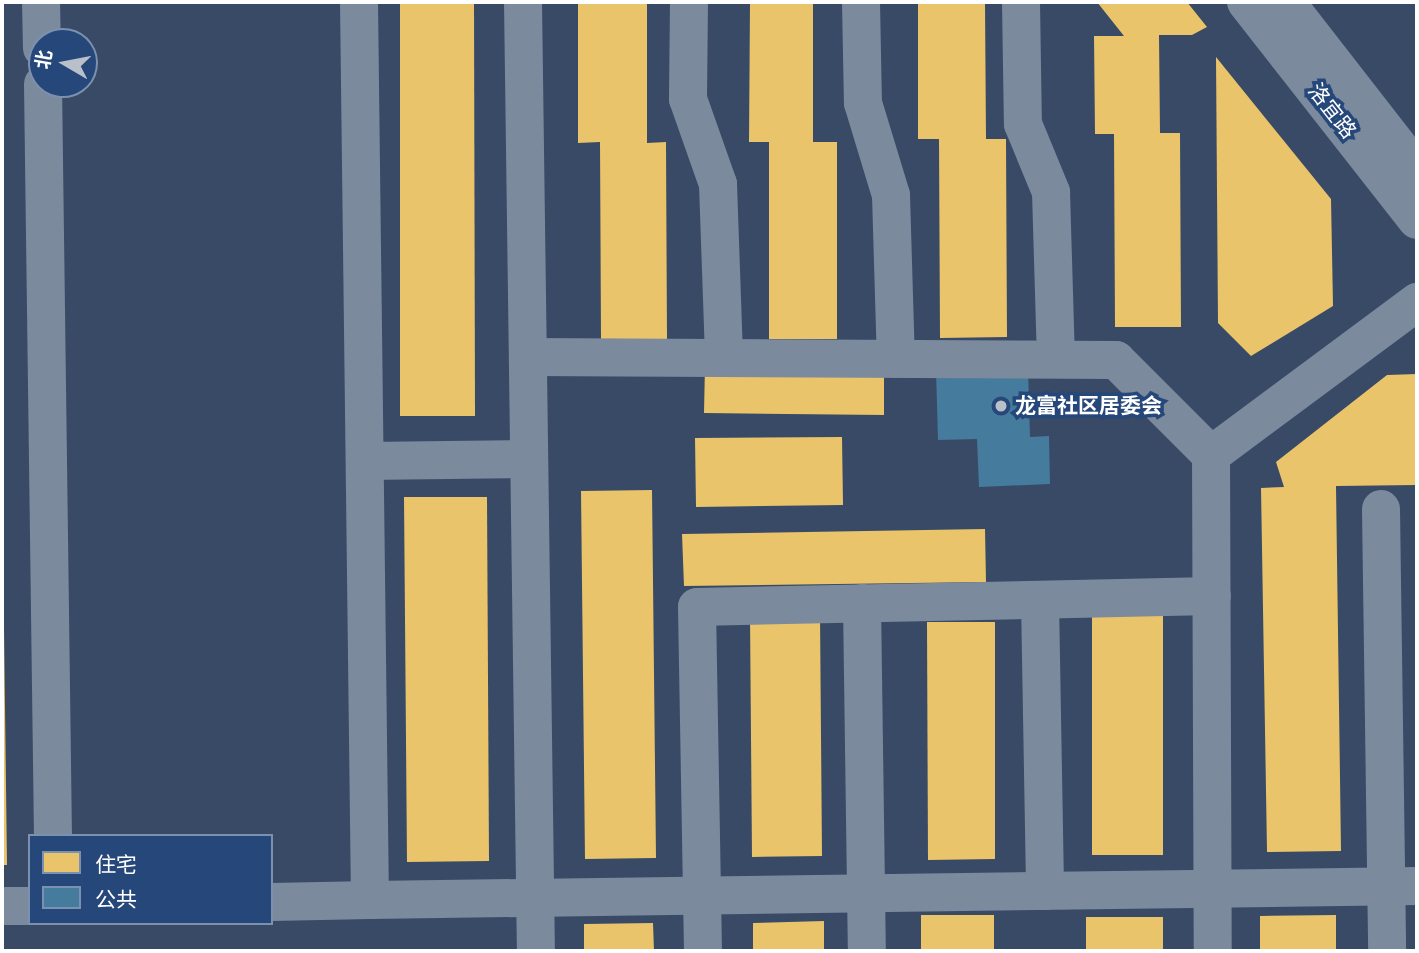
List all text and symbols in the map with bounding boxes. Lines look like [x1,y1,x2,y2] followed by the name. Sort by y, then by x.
[28,28,98,98] north arrow
[31,48,58,71] text: 北
[1303,78,1361,144] street label: 洛宜路
[1015,393,1162,419] place label: 龙富社区居委会
[993,398,1009,414] marker: 龙富社区居委会
[28,834,273,925] legend
[95,852,137,878] text: 住宅
[95,887,137,913] text: 公共

